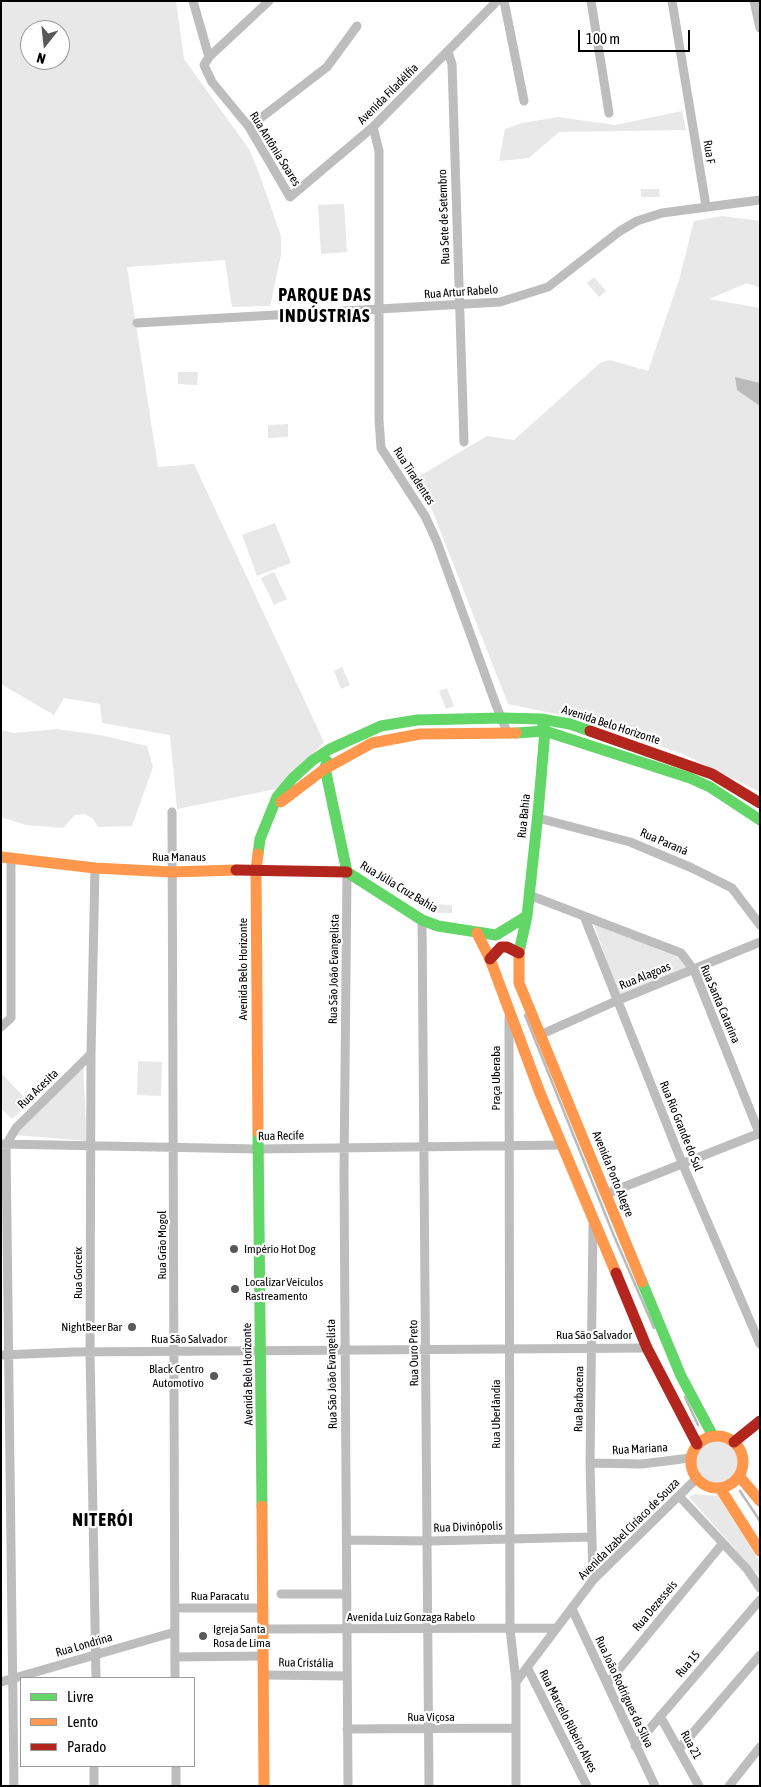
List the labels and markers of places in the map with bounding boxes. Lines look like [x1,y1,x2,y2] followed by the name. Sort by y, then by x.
[244,1242,316,1256] place label: Império Hot Dog
[228,1243,240,1255] marker: Império Hot Dog
[245,1275,323,1303] place label: Localizar Veículos Rastreamento
[229,1283,241,1295] marker: Localizar Veículos Rastreamento
[61,1320,122,1334] place label: NightBeer Bar
[126,1321,138,1333] marker: NightBeer Bar
[149,1362,204,1390] place label: Black Centro Automotivo
[208,1370,220,1382] marker: Black Centro Automotivo
[213,1622,271,1650] place label: Igreja Santa Rosa de Lima
[197,1630,209,1642] marker: Igreja Santa Rosa de Lima

